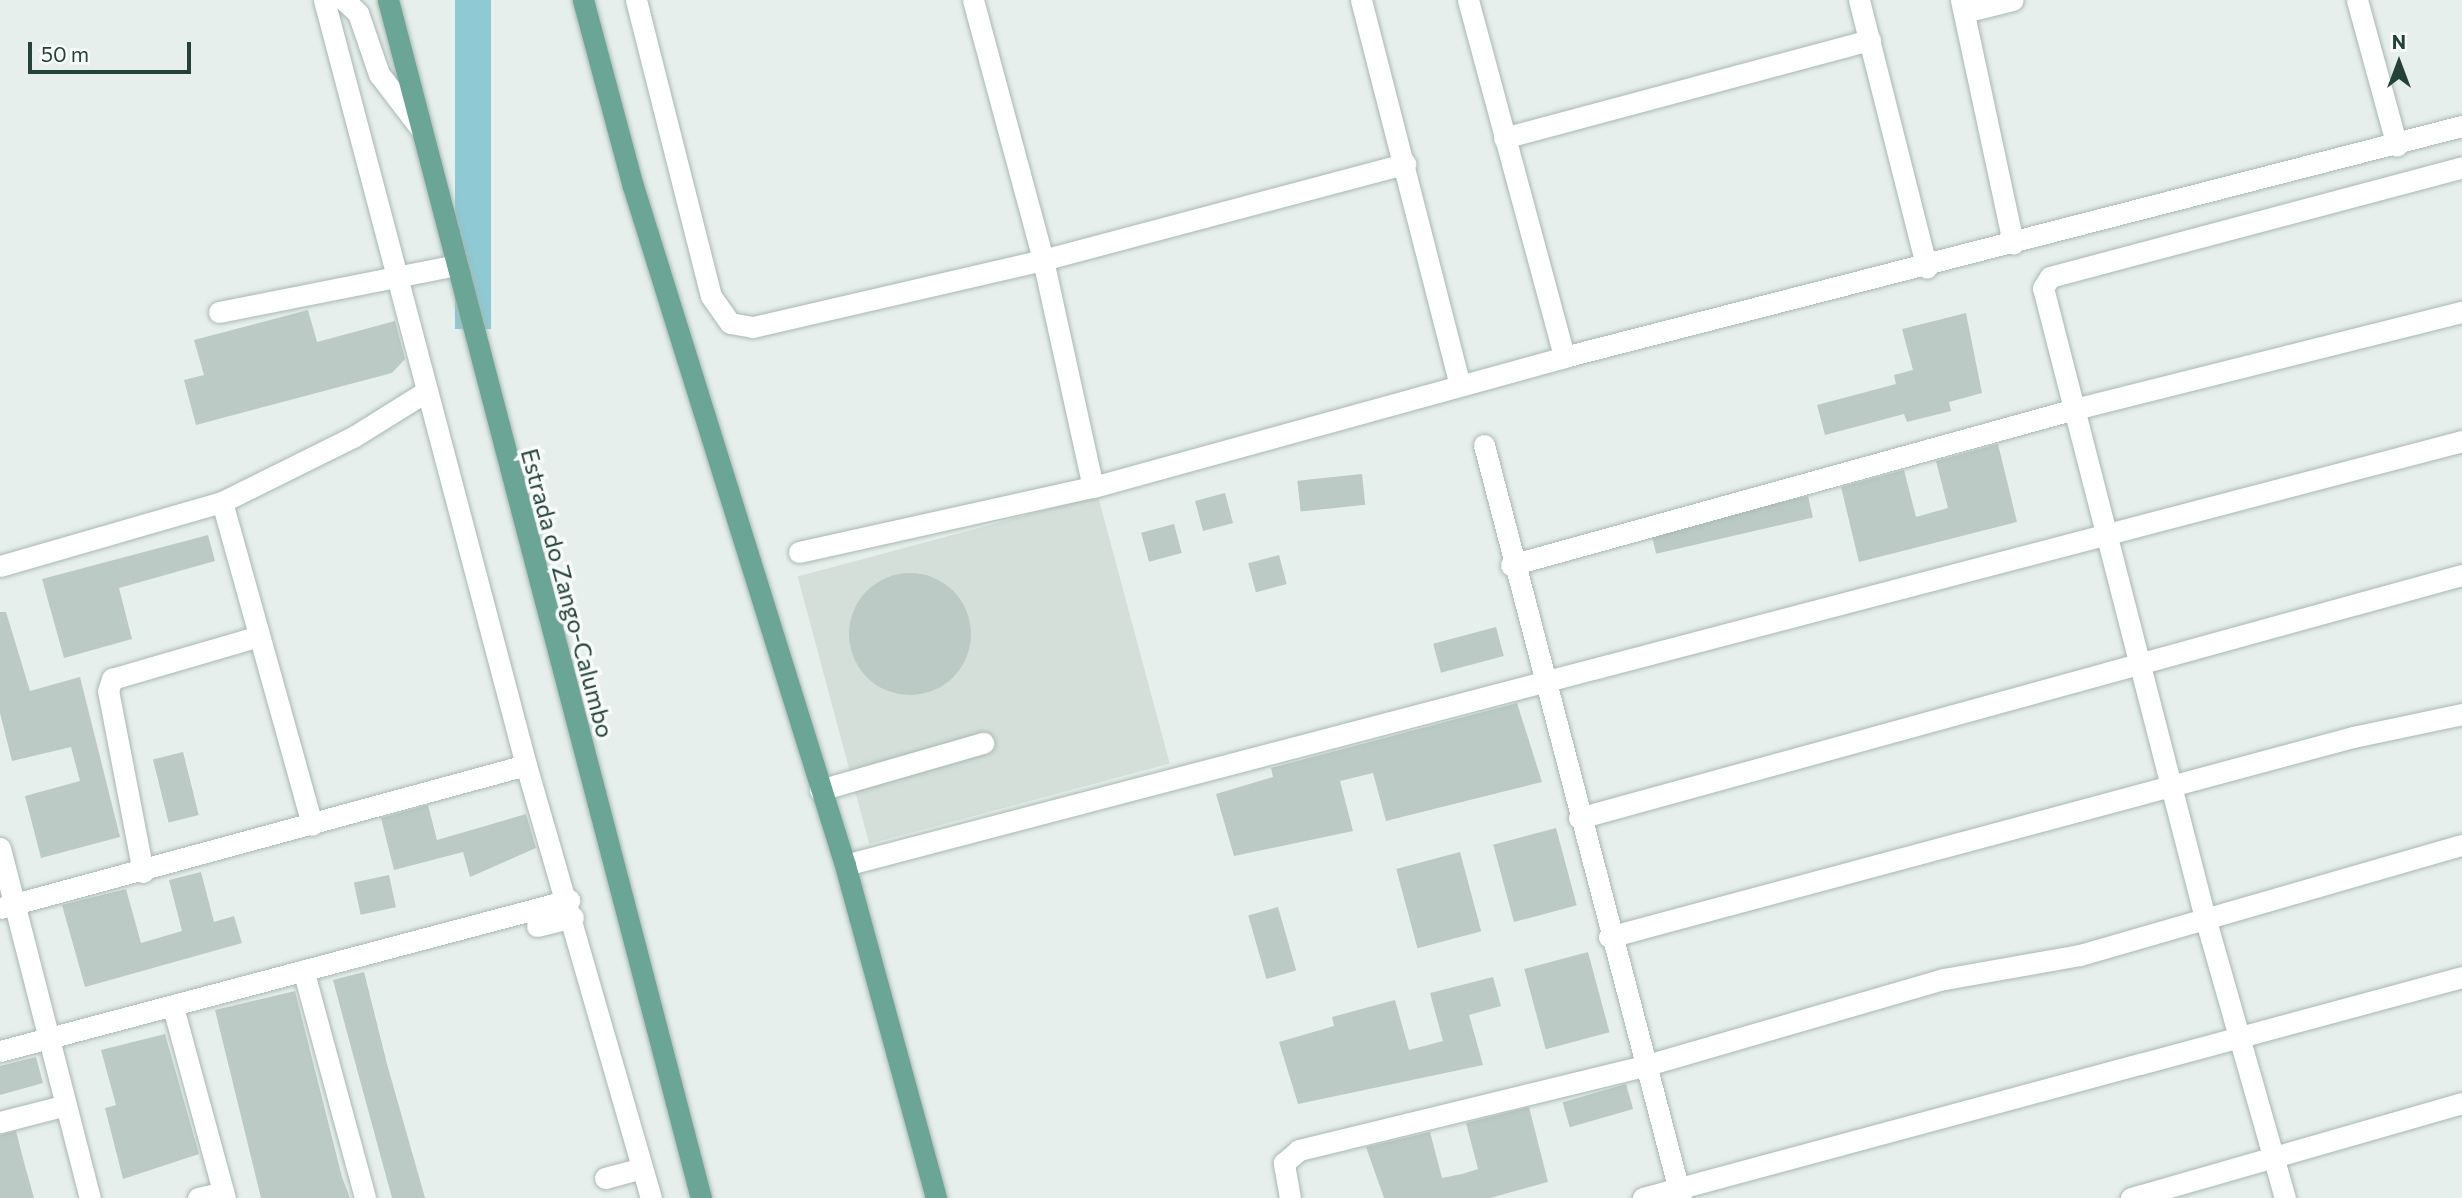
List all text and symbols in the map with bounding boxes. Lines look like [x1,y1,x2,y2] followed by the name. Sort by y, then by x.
[32,28,194,72] scale bar
[2364,28,2434,98] north arrow
[2392,30,2406,53] text: N
[41,41,89,66] text: 50 m
[515,445,621,741] street label: Estrada do Zango-Calumbo

